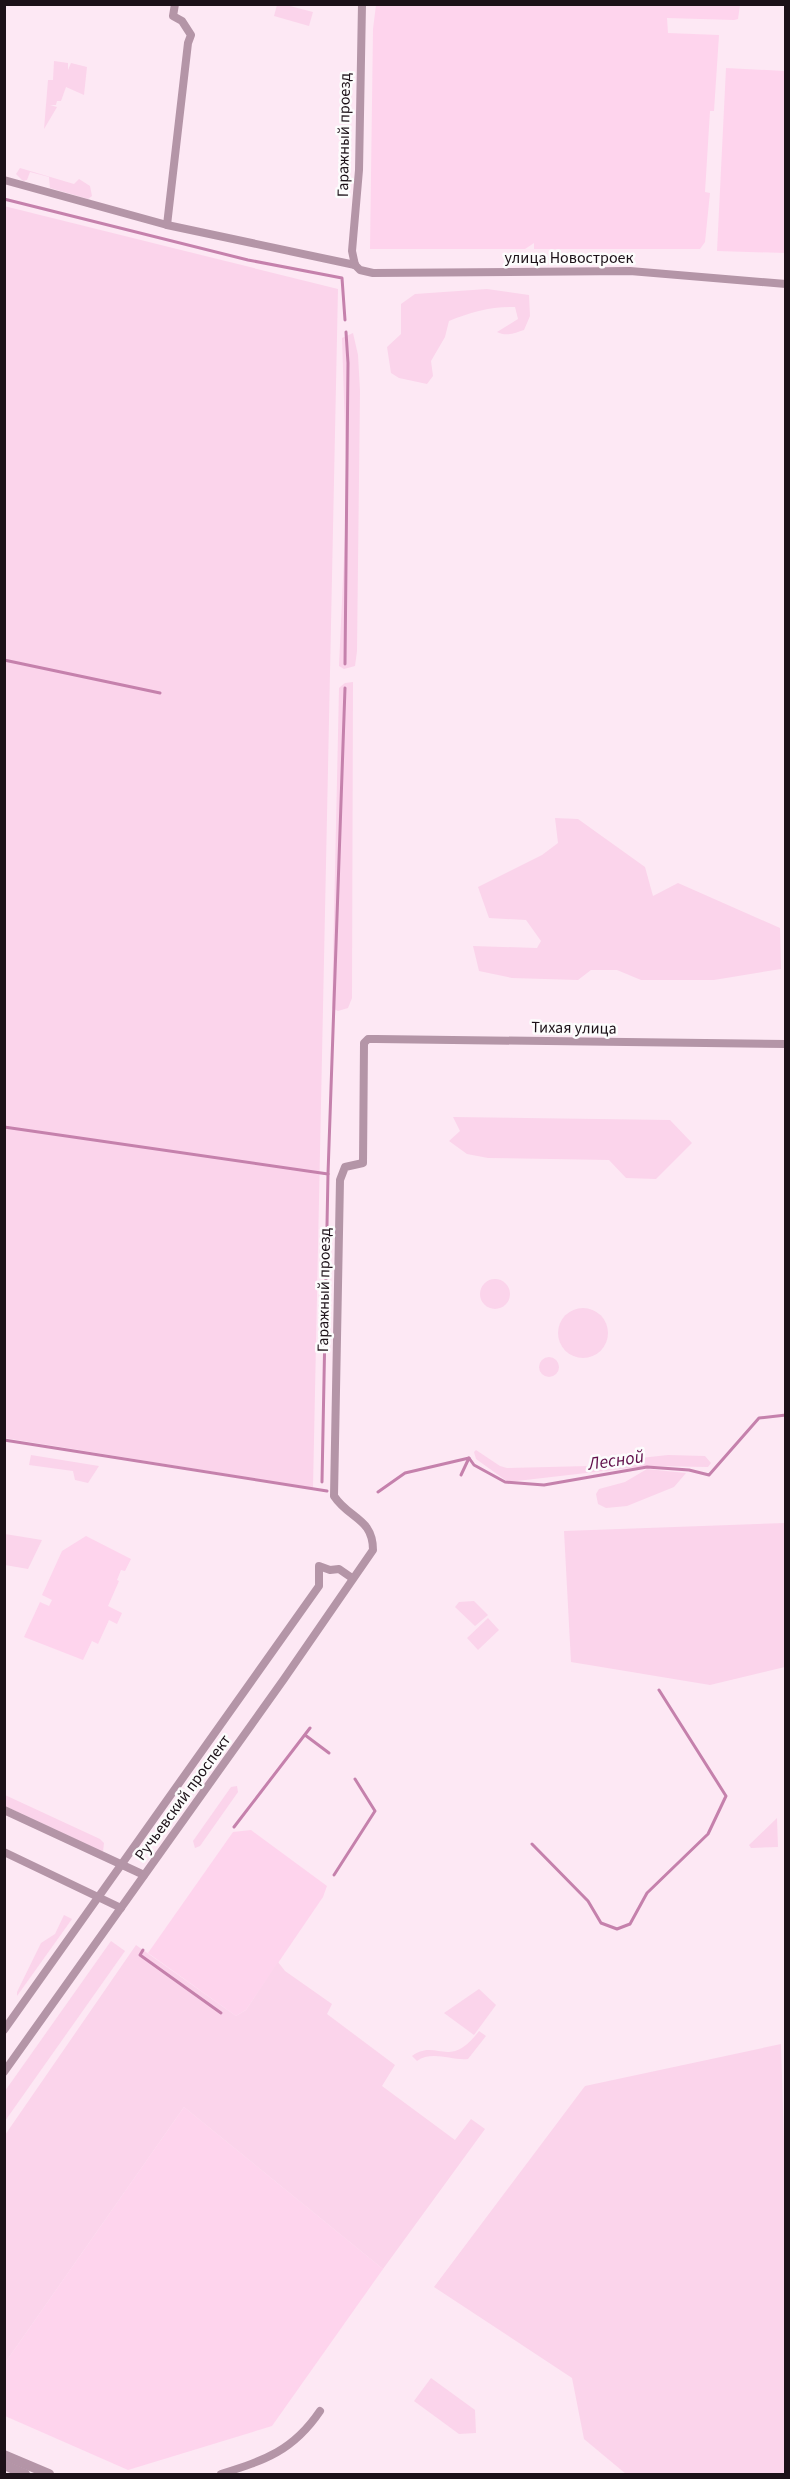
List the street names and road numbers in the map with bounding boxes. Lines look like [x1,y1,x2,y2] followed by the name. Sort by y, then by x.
[332,72,356,197] street label: Гаражный проезд
[505,247,634,269] street label: улица Новостроек
[531,1016,617,1040] street label: Тихая улица
[312,1227,336,1352] street label: Гаражный проезд
[130,1730,236,1865] street label: Ручьевский проспект

